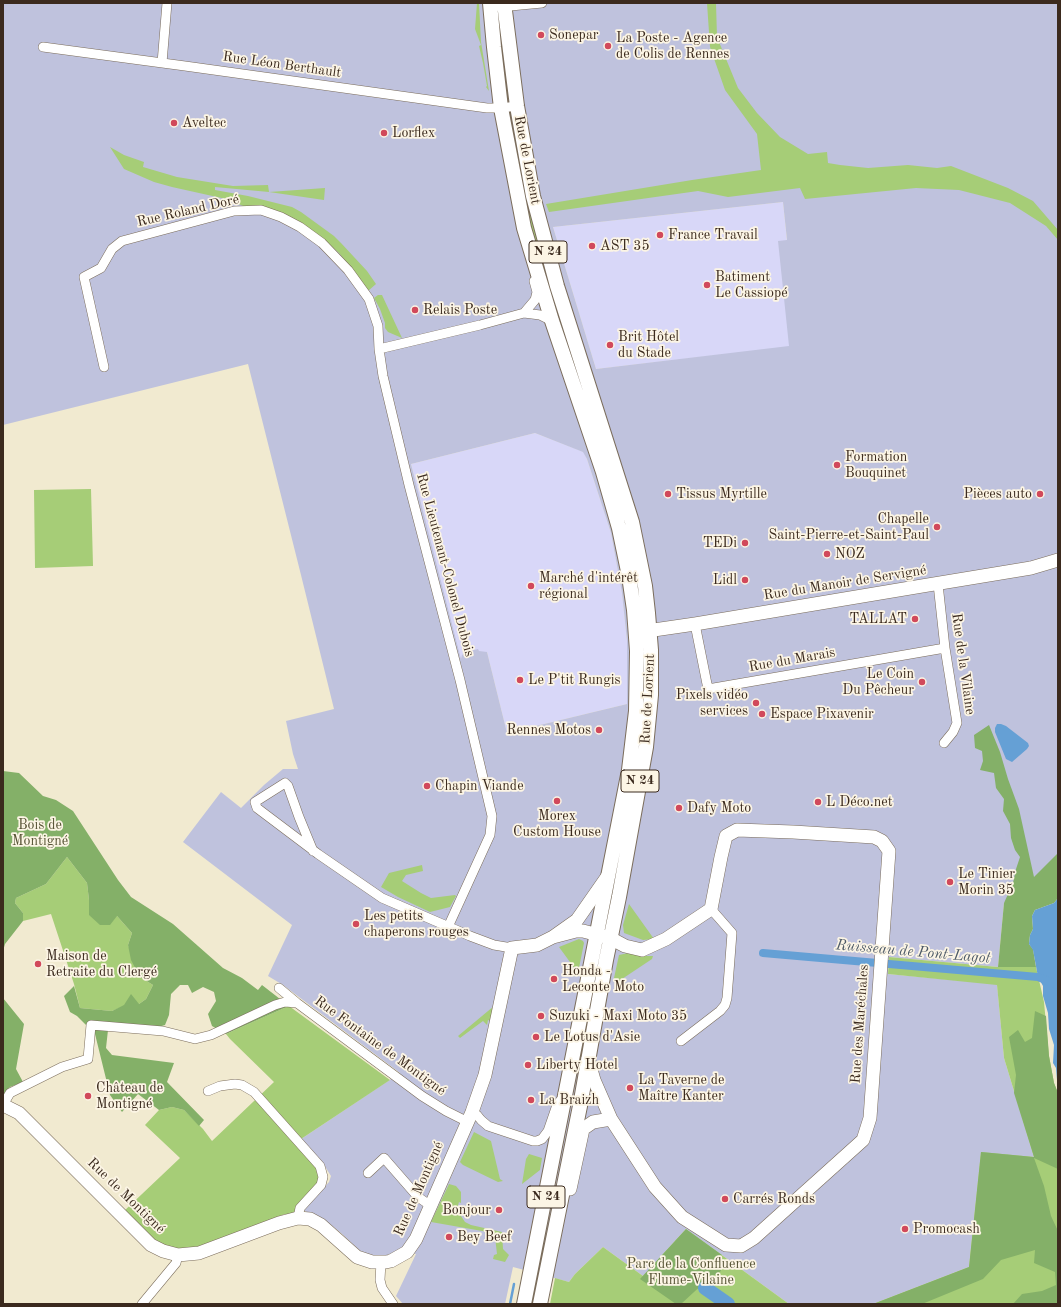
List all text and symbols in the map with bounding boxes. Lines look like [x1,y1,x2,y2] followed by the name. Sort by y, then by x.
[549,27,599,43] place label: Sonepar
[536,30,546,40] marker: Sonepar
[616,30,729,62] place label: La Poste - Agence de Colis de Rennes
[603,41,613,51] marker: La Poste - Agence de Colis de Rennes
[222,48,342,82] street label: Rue Léon Berthault
[510,114,544,206] street label: Rue de Lorient
[182,115,226,131] place label: Aveltec
[169,118,179,128] marker: Aveltec
[392,125,435,141] place label: Lorflex
[379,128,389,138] marker: Lorflex
[135,191,241,231] street label: Rue Roland Doré
[668,227,758,243] place label: France Travail
[655,230,665,240] marker: France Travail
[600,238,650,254] place label: AST 35
[529,241,567,263] road number: N 24
[587,241,597,251] marker: AST 35
[715,269,788,302] place label: Batiment Le Cassiopé
[702,280,712,290] marker: Batiment Le Cassiopé
[423,302,497,318] place label: Relais Poste
[410,305,420,315] marker: Relais Poste
[618,329,679,362] place label: Brit Hôtel du Stade
[605,340,615,350] marker: Brit Hôtel du Stade
[845,449,907,482] place label: Formation Bouquinet
[832,460,842,470] marker: Formation Bouquinet
[412,471,478,659] street label: Rue Lieutenant-Colonel Dubois
[676,486,767,502] place label: Tissus Myrtille
[963,486,1032,502] place label: Pièces auto
[663,489,673,499] marker: Tissus Myrtille
[1035,489,1045,499] marker: Pièces auto
[769,511,929,544] place label: Chapelle Saint-Pierre-et-Saint-Paul
[932,522,942,532] marker: Chapelle Saint-Pierre-et-Saint-Paul
[703,535,737,551] place label: TEDi
[740,538,750,548] marker: TEDi
[835,546,865,562] place label: NOZ
[822,549,832,559] marker: NOZ
[762,562,928,604] street label: Rue du Manoir de Servigné
[539,570,638,602] place label: Marché d'intérêt régional
[713,572,737,588] place label: Lidl
[740,575,750,585] marker: Lidl
[526,581,536,591] marker: Marché d'intérêt régional
[849,611,907,627] place label: TALLAT
[948,612,978,716] street label: Rue de la Vilaine
[910,614,920,624] marker: TALLAT
[747,644,837,676] street label: Rue du Marais
[637,653,659,745] street label: Rue de Lorient
[842,666,914,698] place label: Le Coin Du Pêcheur
[528,672,621,688] place label: Le P'tit Rungis
[515,675,525,685] marker: Le P'tit Rungis
[917,677,927,687] marker: Le Coin Du Pêcheur
[676,687,748,720] place label: Pixels vidéo services
[751,698,761,708] marker: Pixels vidéo services
[770,706,874,722] place label: Espace Pixavenir
[757,709,767,719] marker: Espace Pixavenir
[506,722,591,738] place label: Rennes Motos
[594,725,604,735] marker: Rennes Motos
[621,770,659,792] road number: N 24
[435,778,524,794] place label: Chapin Viande
[422,781,432,791] marker: Chapin Viande
[826,794,893,810] place label: L Déco.net
[552,796,562,806] marker: Morex Custom House
[813,797,823,807] marker: L Déco.net
[687,800,751,816] place label: Dafy Moto
[674,803,684,813] marker: Dafy Moto
[513,808,601,840] place label: Morex Custom House
[12,817,68,850] park label: Bois de Montigné
[958,866,1015,898] place label: Le Tinier Morin 35
[945,877,955,887] marker: Le Tinier Morin 35
[364,908,469,940] place label: Les petits chaperons rouges
[351,919,361,929] marker: Les petits chaperons rouges
[835,936,991,968] water label: Ruisseau de Pont-Lagot
[46,948,157,980] place label: Maison de Retraite du Clergé
[33,959,43,969] marker: Maison de Retraite du Clergé
[562,963,644,996] place label: Honda - Leconte Moto
[847,964,873,1084] street label: Rue des Maréchales
[549,974,559,984] marker: Honda - Leconte Moto
[311,993,449,1099] street label: Rue Fontaine de Montigné
[549,1008,687,1024] place label: Suzuki - Maxi Moto 35
[536,1011,546,1021] marker: Suzuki - Maxi Moto 35
[544,1029,640,1045] place label: Le Lotus d'Asie
[531,1032,541,1042] marker: Le Lotus d'Asie
[536,1057,618,1073] place label: Liberty Hotel
[523,1060,533,1070] marker: Liberty Hotel
[638,1072,725,1104] place label: La Taverne de Maître Kanter
[96,1080,163,1112] place label: Château de Montigné
[625,1083,635,1093] marker: La Taverne de Maître Kanter
[83,1091,93,1101] marker: Château de Montigné
[539,1092,599,1108] place label: La Braizh
[526,1095,536,1105] marker: La Braizh
[391,1139,447,1239] street label: Rue de Montigné
[83,1155,169,1237] street label: Rue de Montigné
[527,1186,565,1208] road number: N 24
[733,1191,815,1207] place label: Carrés Ronds
[720,1194,730,1204] marker: Carrés Ronds
[442,1202,491,1218] place label: Bonjour
[494,1205,504,1215] marker: Bonjour
[913,1221,980,1237] place label: Promocash
[900,1224,910,1234] marker: Promocash
[457,1229,512,1245] place label: Bey Beef
[444,1232,454,1242] marker: Bey Beef
[626,1256,756,1288] park label: Parc de la Confluence Flume-Vilaine

